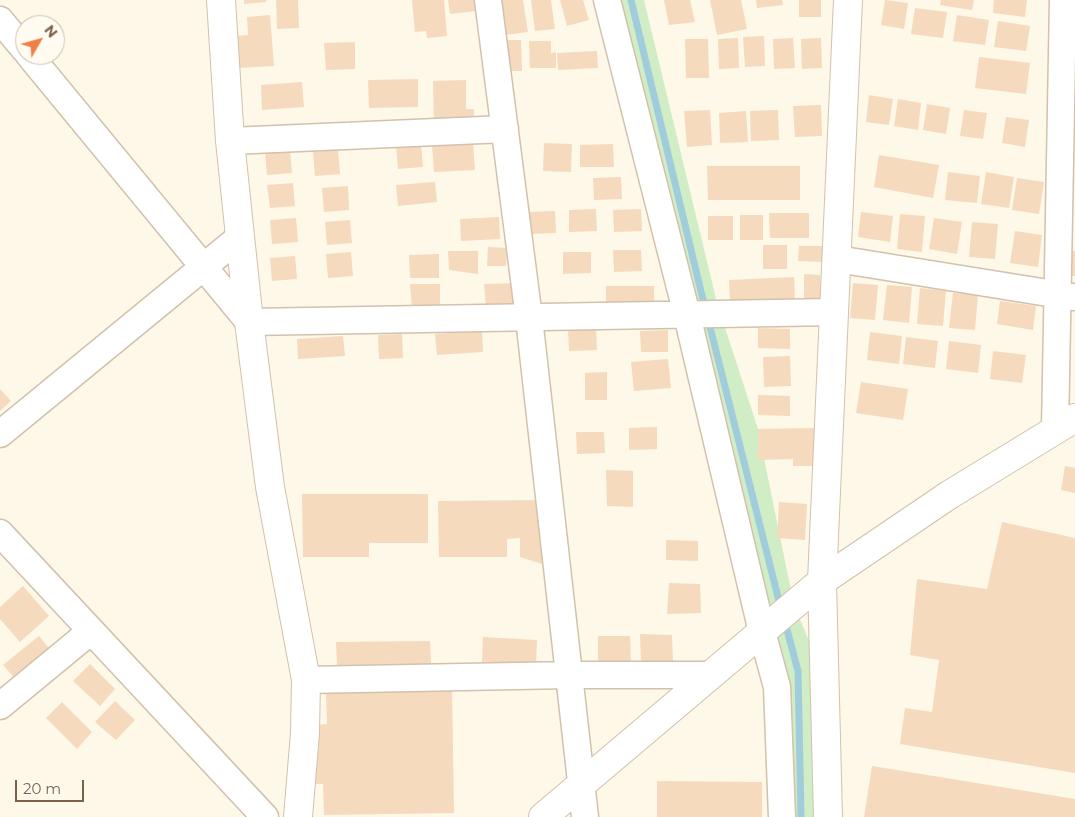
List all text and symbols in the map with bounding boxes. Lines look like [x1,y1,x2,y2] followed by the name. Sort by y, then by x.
[15,15,65,65] north arrow
[40,21,62,41] text: N
[18,770,86,802] scale bar
[23,779,61,798] text: 20 m

